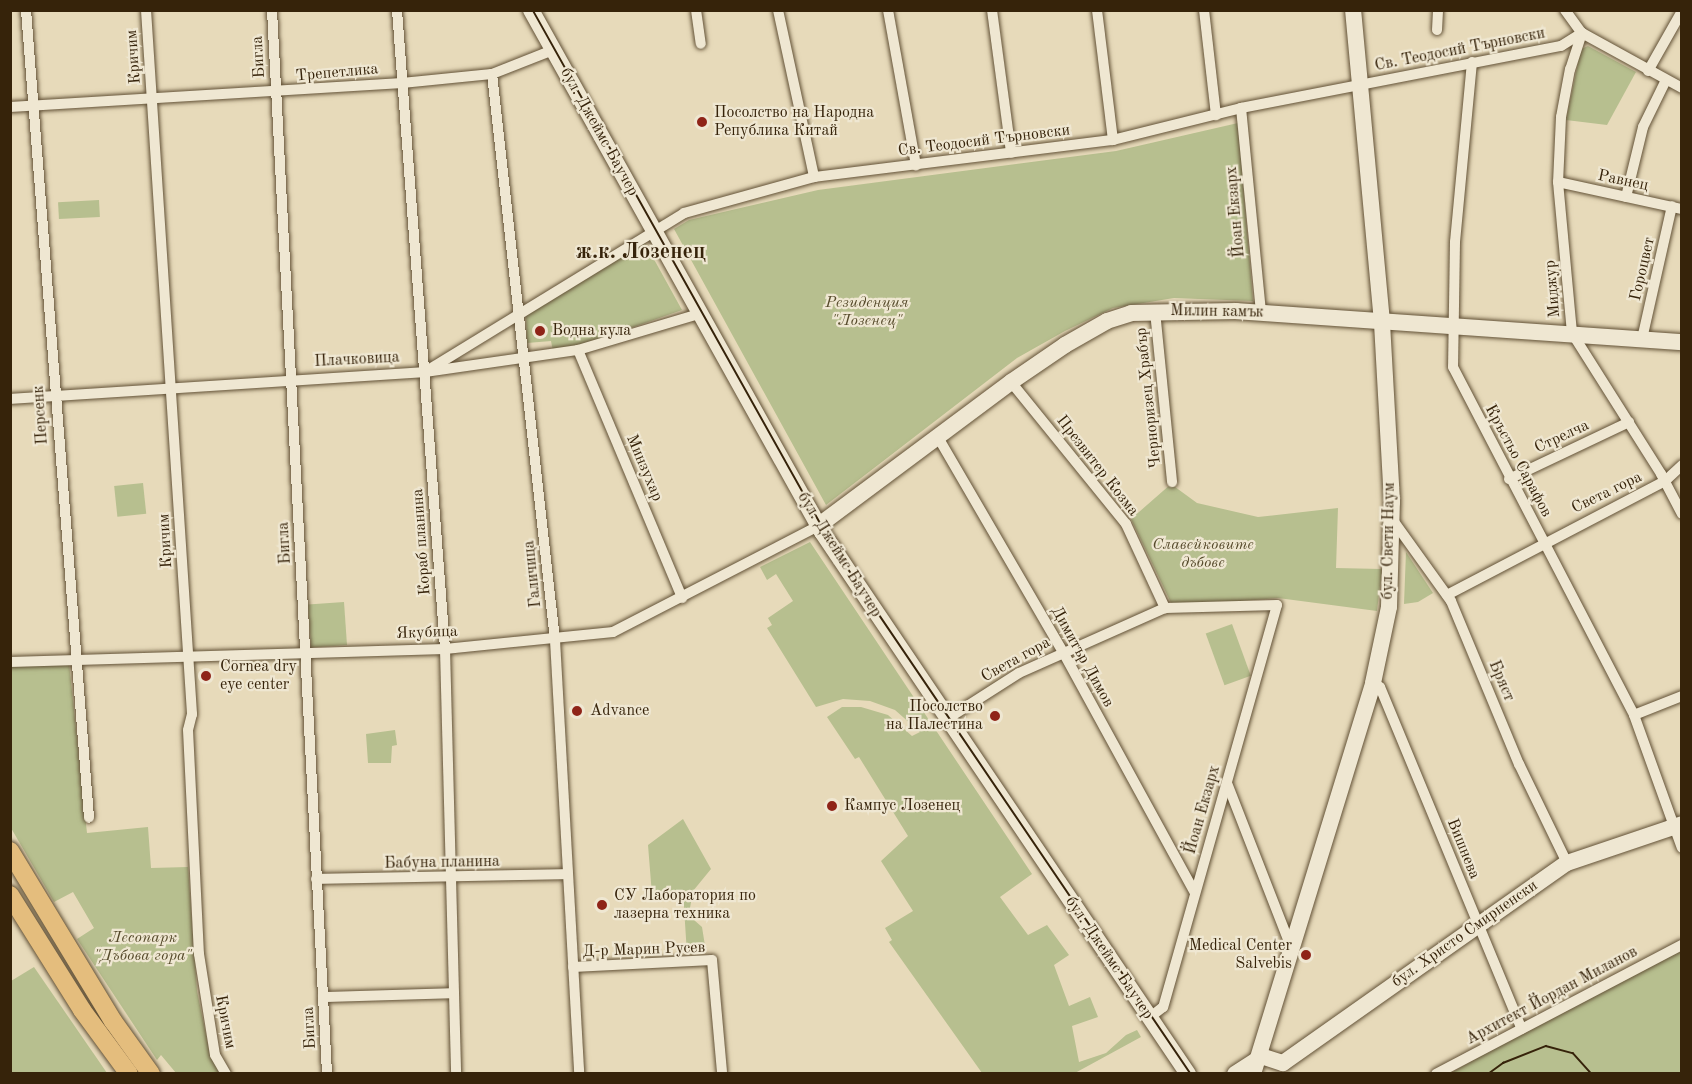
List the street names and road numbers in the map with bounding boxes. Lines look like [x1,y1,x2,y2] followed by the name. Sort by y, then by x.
[1373,24,1547,76] street label: Св. Теодосий Търновски
[123,29,145,85] street label: Кричим
[248,35,270,79] street label: Бигла
[295,60,379,86] street label: Трепетлика
[556,64,642,200] street label: бул. Джеймс Баучер
[897,121,1071,161] street label: Св. Теодосий Търновски
[1222,166,1250,258] street label: Йоан Екзарх
[1596,166,1650,196] street label: Равнец
[1626,235,1660,303] street label: Гороцвет
[1541,259,1565,319] street label: Миджур
[1170,302,1264,322] street label: Милин камък
[1132,327,1166,469] street label: Черноризец Храбър
[314,348,400,372] street label: Плачковица
[29,385,53,445] street label: Персенк
[1480,401,1556,521] street label: Кръстьо Сарафов
[1052,412,1142,520] street label: Презвитер Козма
[1532,416,1592,458] street label: Стрелча
[621,432,667,504] street label: Минзухар
[1569,468,1645,518] street label: Света гора
[1378,482,1400,600] street label: бул. Свети Наум
[409,488,435,596] street label: Кораб планина
[793,489,885,621] street label: бул. Джеймс Баучер
[155,513,177,569] street label: Кричим
[274,521,296,565] street label: Бигла
[520,540,546,608] street label: Галичица
[1046,603,1118,711] street label: Димитър Димов
[396,622,458,644] street label: Якубица
[978,633,1054,687] street label: Света гора
[1484,658,1518,704] street label: Бряст
[1181,763,1225,857] street label: Йоан Екзарх
[1442,816,1484,882] street label: Вишнева
[384,852,500,874] street label: Бабуна планина
[1388,876,1542,992] street label: бул. Христо Смирненски
[1061,893,1157,1023] street label: бул. Джеймс Баучер
[582,938,706,962] street label: Д-р Марин Русев
[1463,943,1641,1049] street label: Архитект Йордан Миланов
[210,993,240,1051] street label: Кричим
[299,1006,321,1050] street label: Бигла

